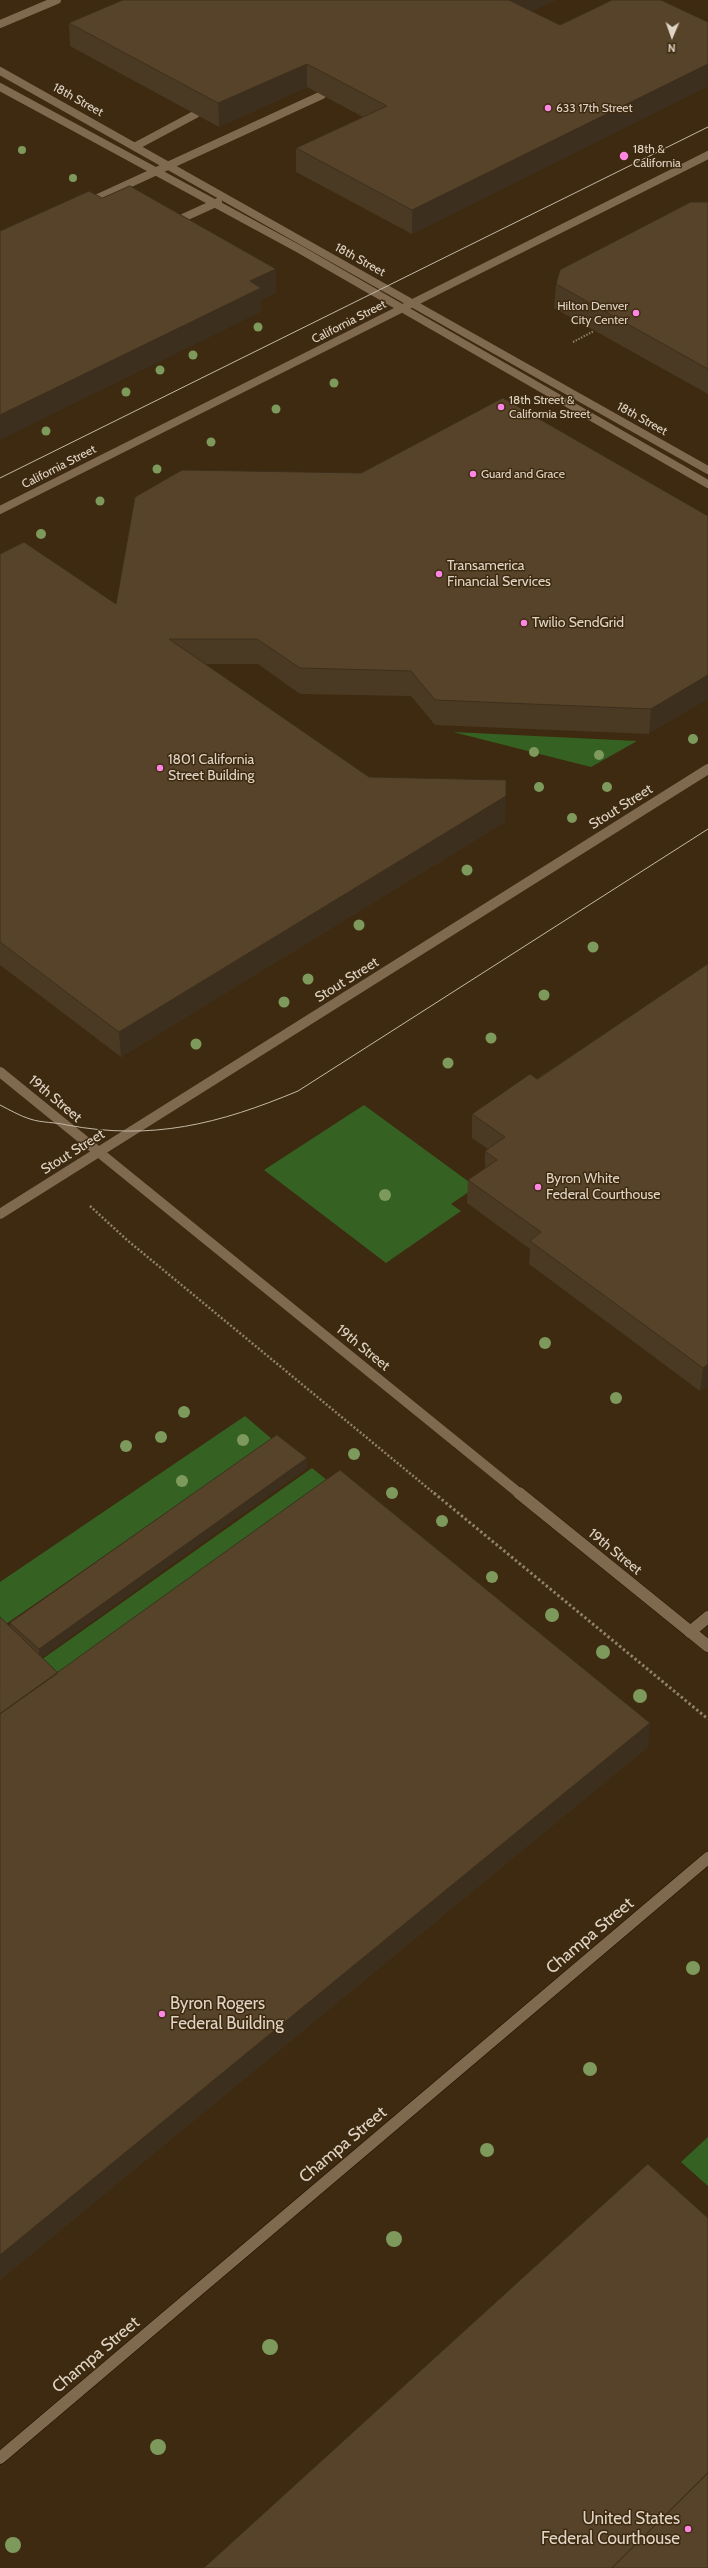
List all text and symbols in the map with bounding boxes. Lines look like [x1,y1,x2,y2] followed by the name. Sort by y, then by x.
[652,16,692,56] north arrow
[667,41,676,55] text: N
[50,80,106,120] street label: 18th Street
[556,101,633,115] place label: 633 17th Street
[543,103,553,113] marker: 633 17th Street
[633,142,681,170] place label: 18th & California
[618,150,630,162] marker: 18th & California
[332,240,388,280] street label: 18th Street
[310,297,388,347] street label: California Street
[557,299,628,327] place label: Hilton Denver City Center
[631,308,641,318] marker: Hilton Denver City Center
[509,393,590,421] place label: 18th Street & California Street
[614,399,670,439] street label: 18th Street
[496,402,506,412] marker: 18th Street & California Street
[20,442,98,492] street label: California Street
[481,467,565,481] place label: Guard and Grace
[468,469,478,479] marker: Guard and Grace
[447,558,551,590] place label: Transamerica Financial Services
[434,569,444,579] marker: Transamerica Financial Services
[532,615,624,631] place label: Twilio SendGrid
[519,618,529,628] marker: Twilio SendGrid
[168,752,254,784] place label: 1801 California Street Building
[155,763,165,773] marker: 1801 California Street Building
[586,781,656,833] street label: Stout Street
[312,954,382,1006] street label: Stout Street
[25,1072,85,1126] street label: 19th Street
[38,1126,108,1178] street label: Stout Street
[546,1171,661,1204] place label: Byron White Federal Courthouse
[533,1182,543,1192] marker: Byron White Federal Courthouse
[333,1321,393,1375] street label: 19th Street
[585,1525,645,1579] street label: 19th Street
[542,1894,638,1978] street label: Champa Street
[170,1994,284,2034] place label: Byron Rogers Federal Building
[157,2009,167,2019] marker: Byron Rogers Federal Building
[295,2103,391,2187] street label: Champa Street
[48,2313,144,2397] street label: Champa Street
[541,2509,680,2549] place label: United States Federal Courthouse
[683,2524,693,2534] marker: United States Federal Courthouse

